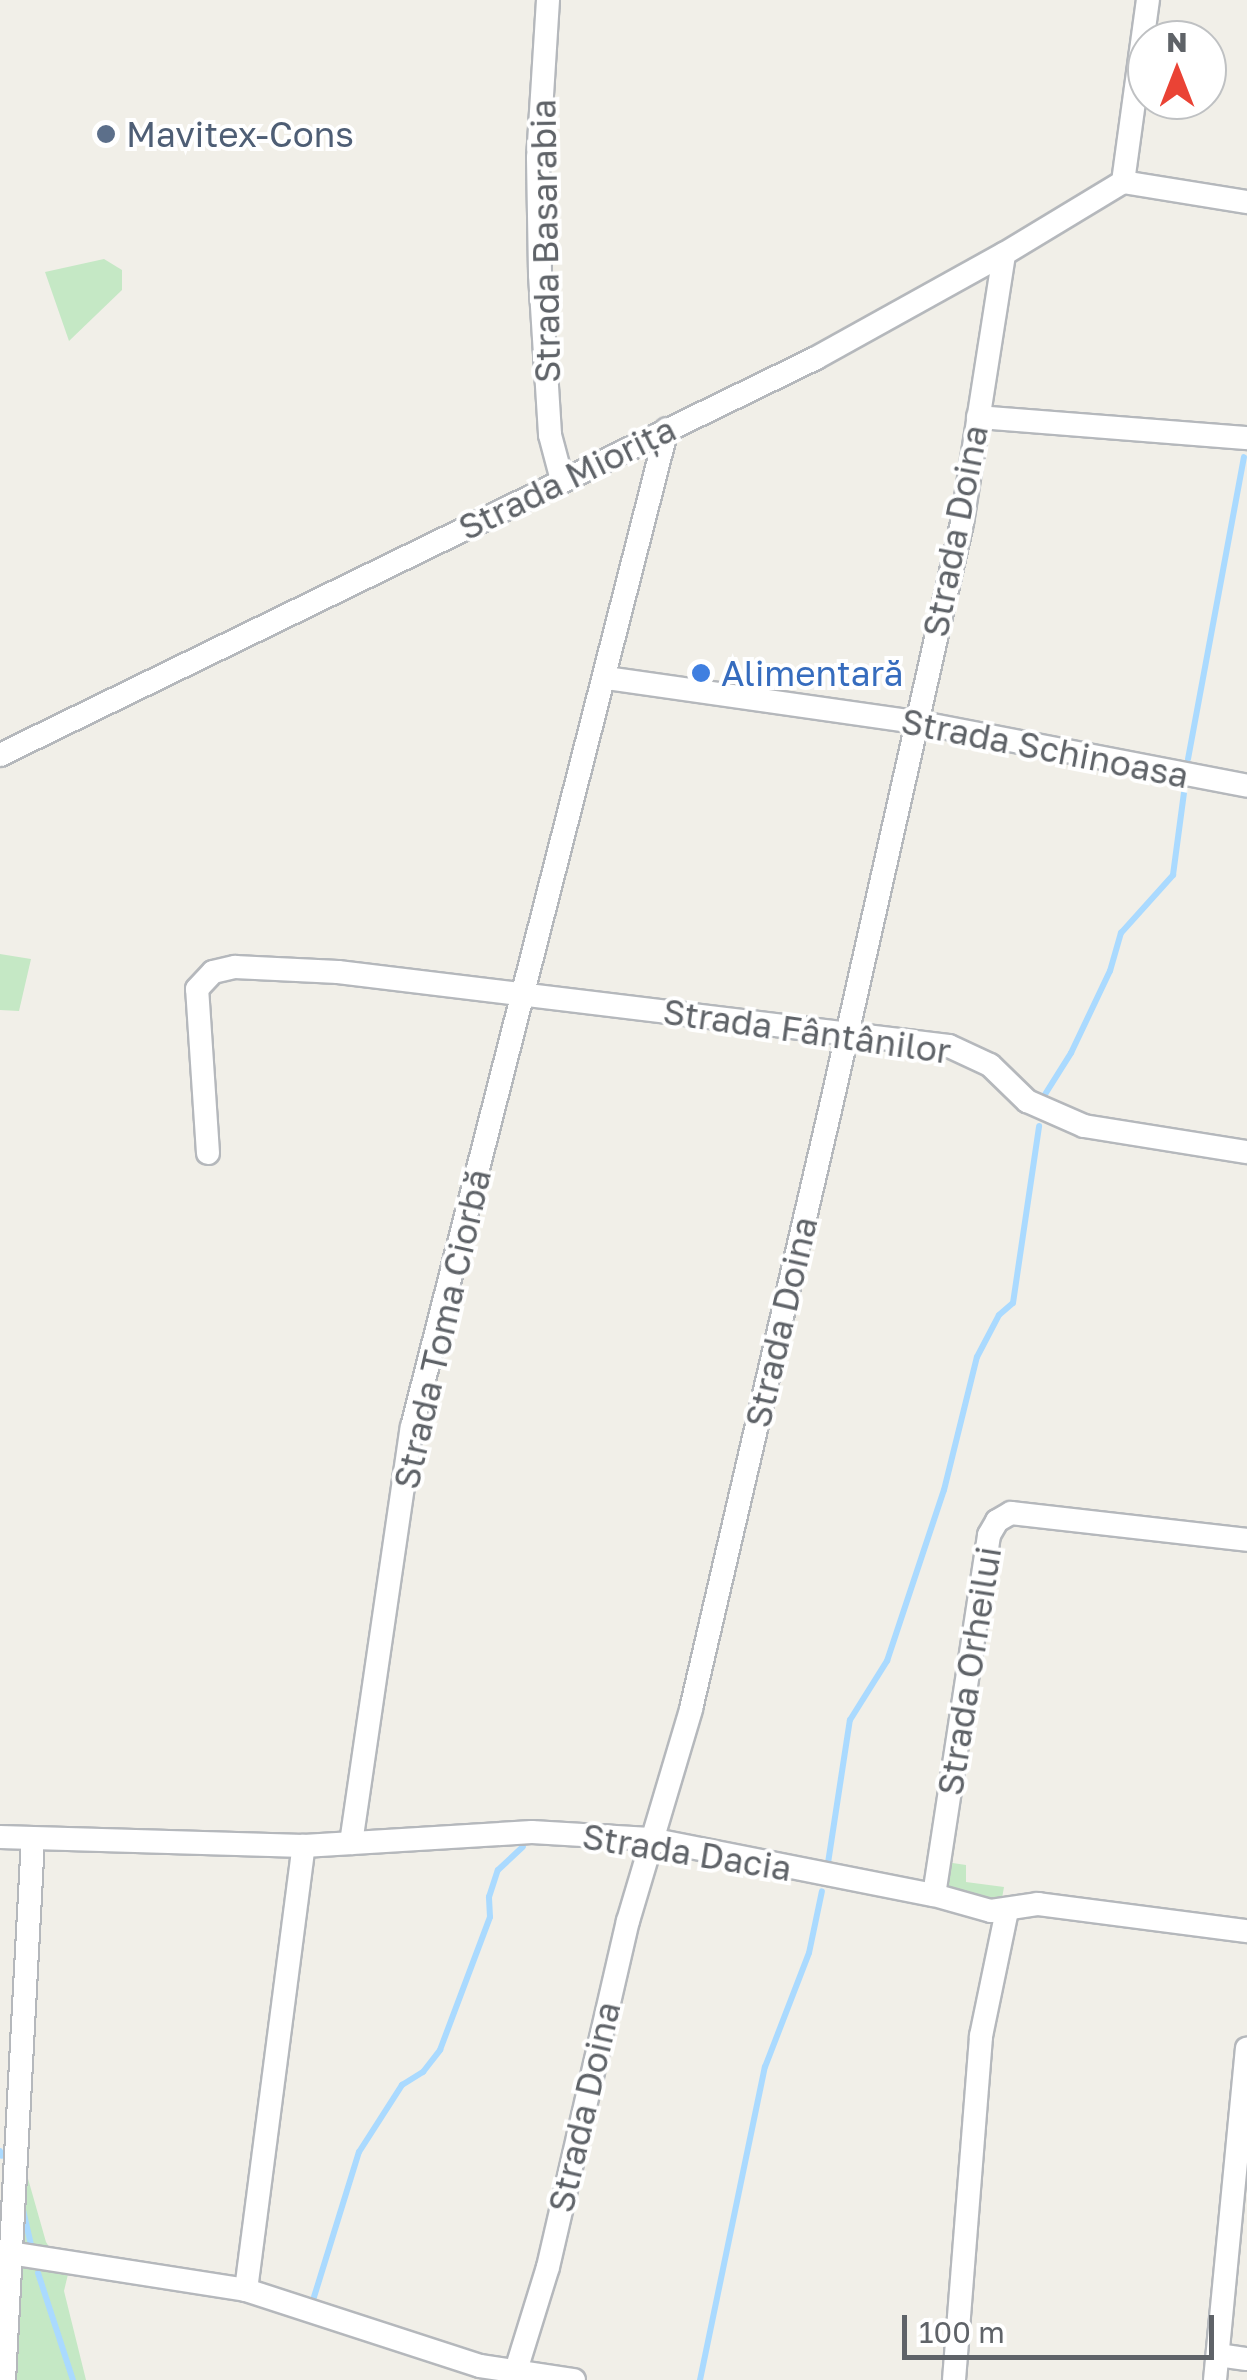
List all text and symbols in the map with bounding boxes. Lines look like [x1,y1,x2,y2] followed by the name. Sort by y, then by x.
[1127,20,1227,120] north arrow
[1166,25,1188,58] text: N
[522,99,568,383] street label: Strada Basarabia
[126,113,354,155] place label: Mavitex-Cons
[95,123,117,145] marker: Mavitex-Cons
[452,407,682,549] street label: Strada Miorița
[914,421,996,641] street label: Strada Doina
[721,652,904,694] place label: Alimentară
[690,662,712,684] marker: Alimentară
[898,700,1192,796] street label: Strada Schinoasa
[660,990,954,1072] street label: Strada Fântânilor
[385,1165,499,1493] street label: Strada Toma Ciorbă
[736,1213,826,1431] street label: Strada Doina
[929,1544,1009,1798] street label: Strada Orheilui
[579,1815,795,1889] street label: Strada Dacia
[539,1998,629,2216] street label: Strada Doina
[907,2295,1220,2357] scale bar
[919,2314,1005,2350] text: 100 m

